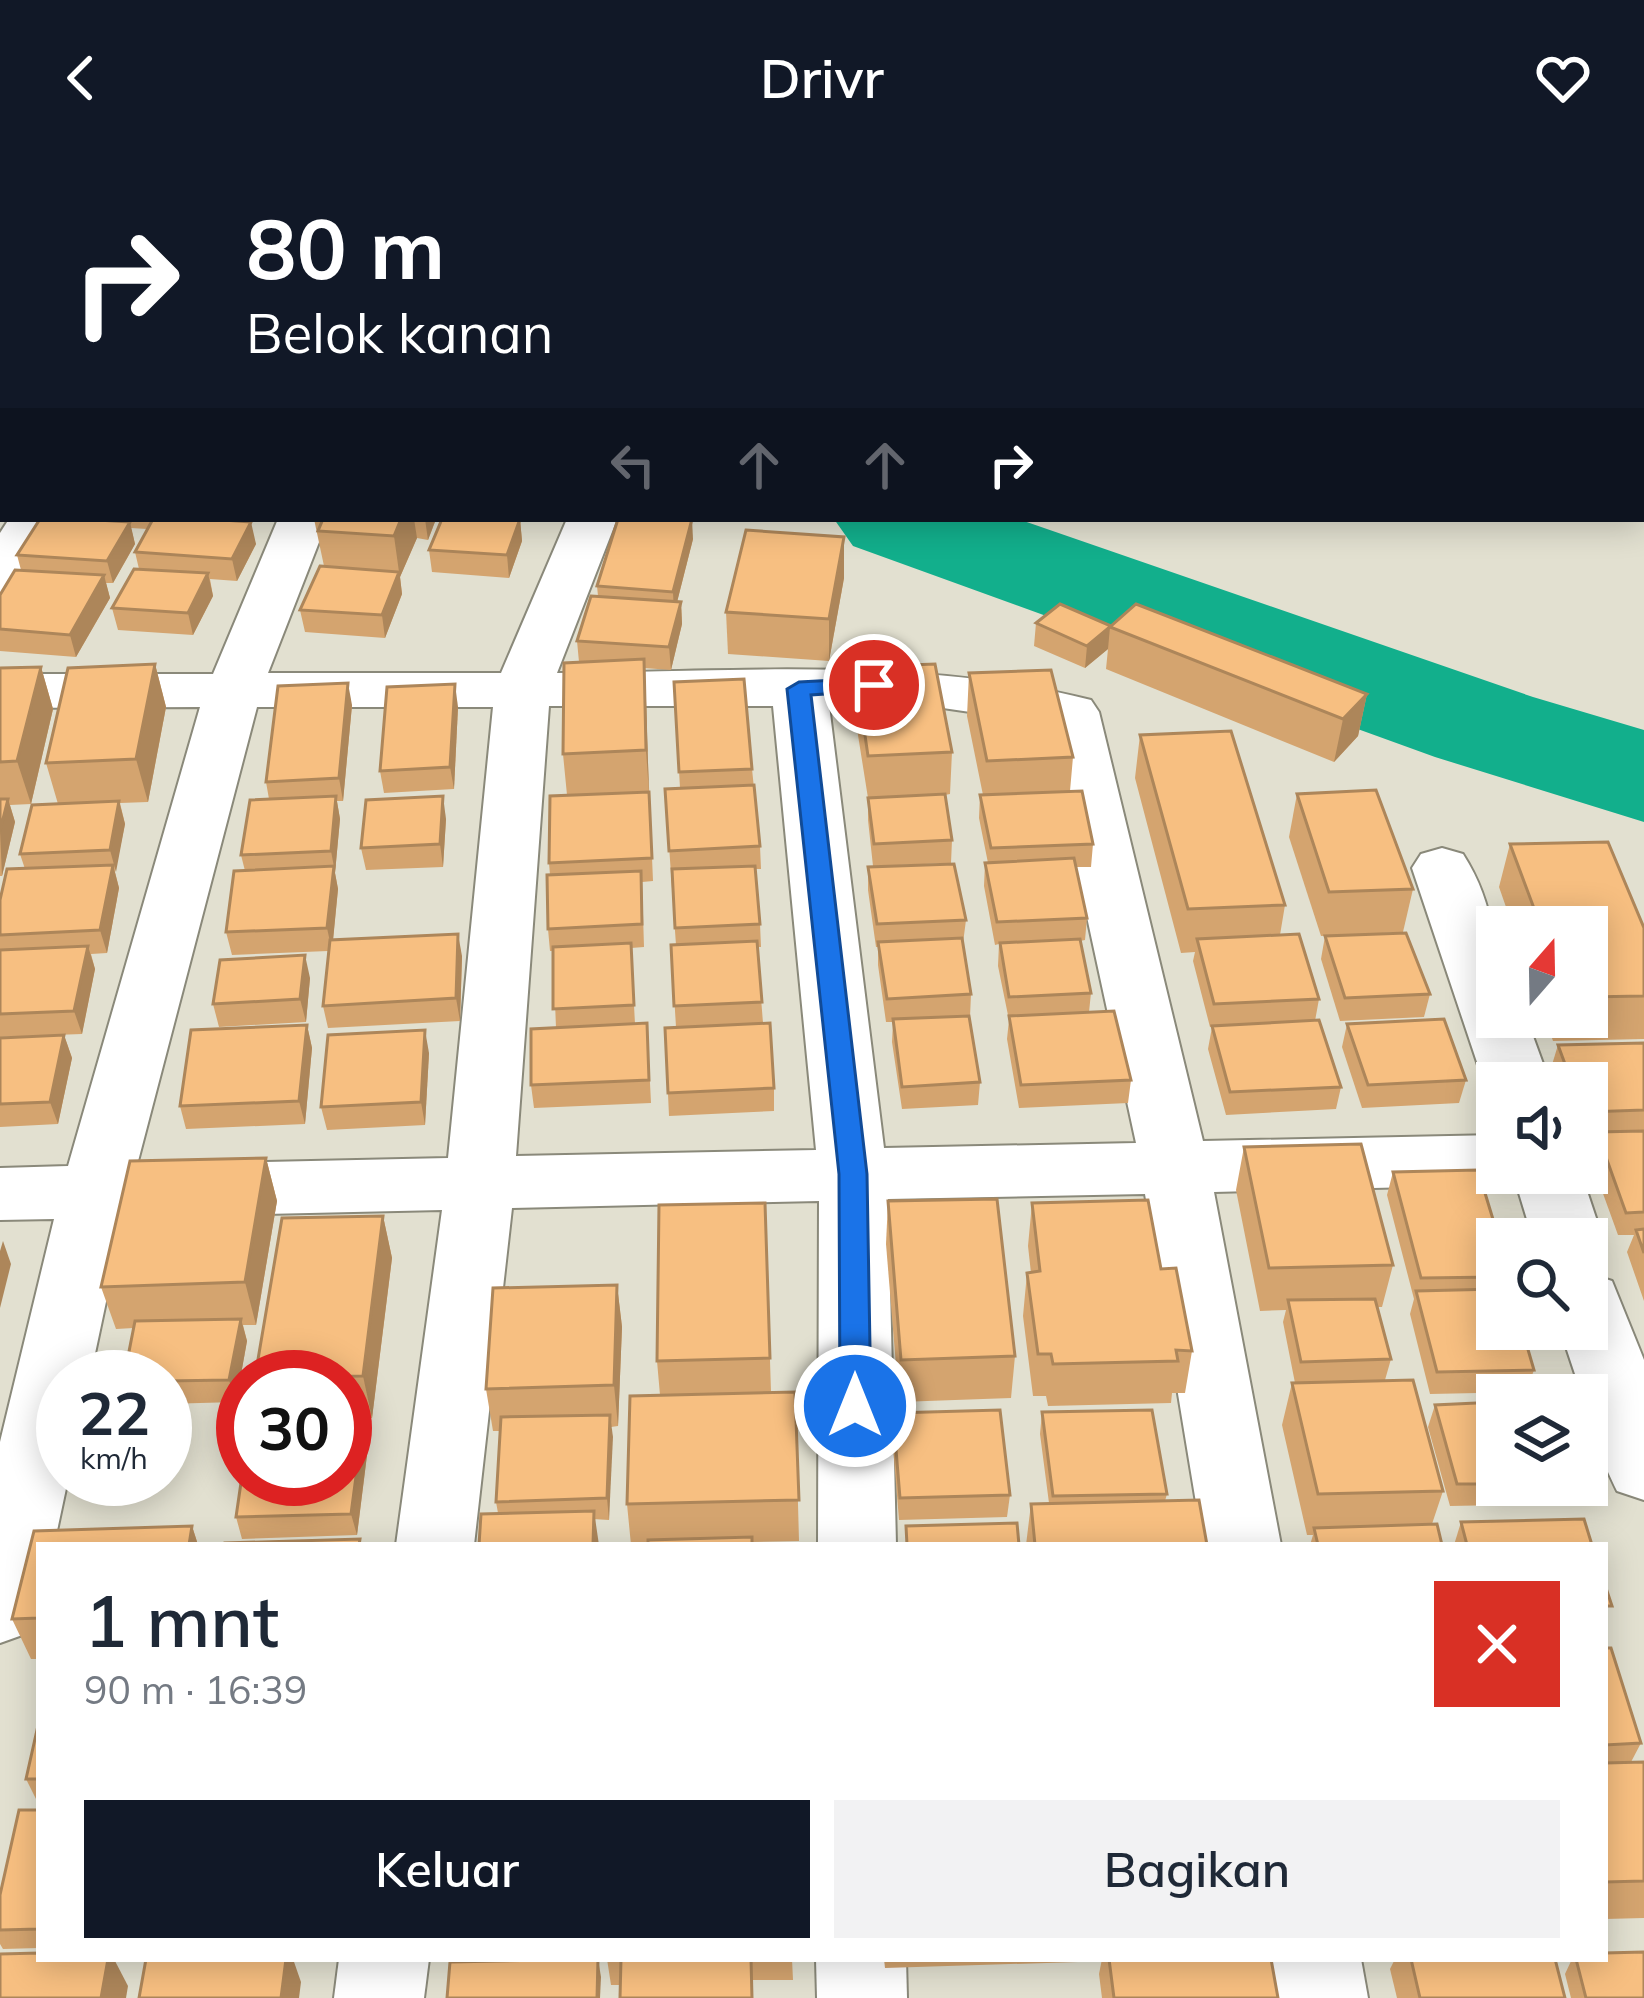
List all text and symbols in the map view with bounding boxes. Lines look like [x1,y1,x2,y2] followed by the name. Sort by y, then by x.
[760,44,884,112] text: Drivr
[48,45,114,111] icon: back
[1530,45,1596,111] icon: heart
[246,195,445,300] text: 80 m
[48,204,204,360] icon: right
[246,299,553,367] text: Belok kanan
[600,432,666,498] icon: left
[726,432,792,498] icon: ahead
[852,432,918,498] icon: ahead
[978,432,1044,498] icon: right
[823,634,925,736] pin
[841,652,907,718] icon: arrive
[1476,906,1608,1038] north arrow
[1476,906,1608,1506] map controls
[1476,1062,1608,1194] button: sound
[1476,1218,1608,1350] button: search
[792,1343,918,1469] position arrow
[216,1350,372,1506] speed limit sign: 30
[1476,1374,1608,1506] button: layers
[78,1375,150,1450] text: 22
[80,1439,148,1477] text: km/h
[84,1575,279,1665] text: 1 mnt
[1434,1581,1560,1707] button: close
[84,1665,307,1714] text: 90 m · 16:39
[84,1800,810,1938] button: Keluar
[834,1800,1560,1938] button: Bagikan

